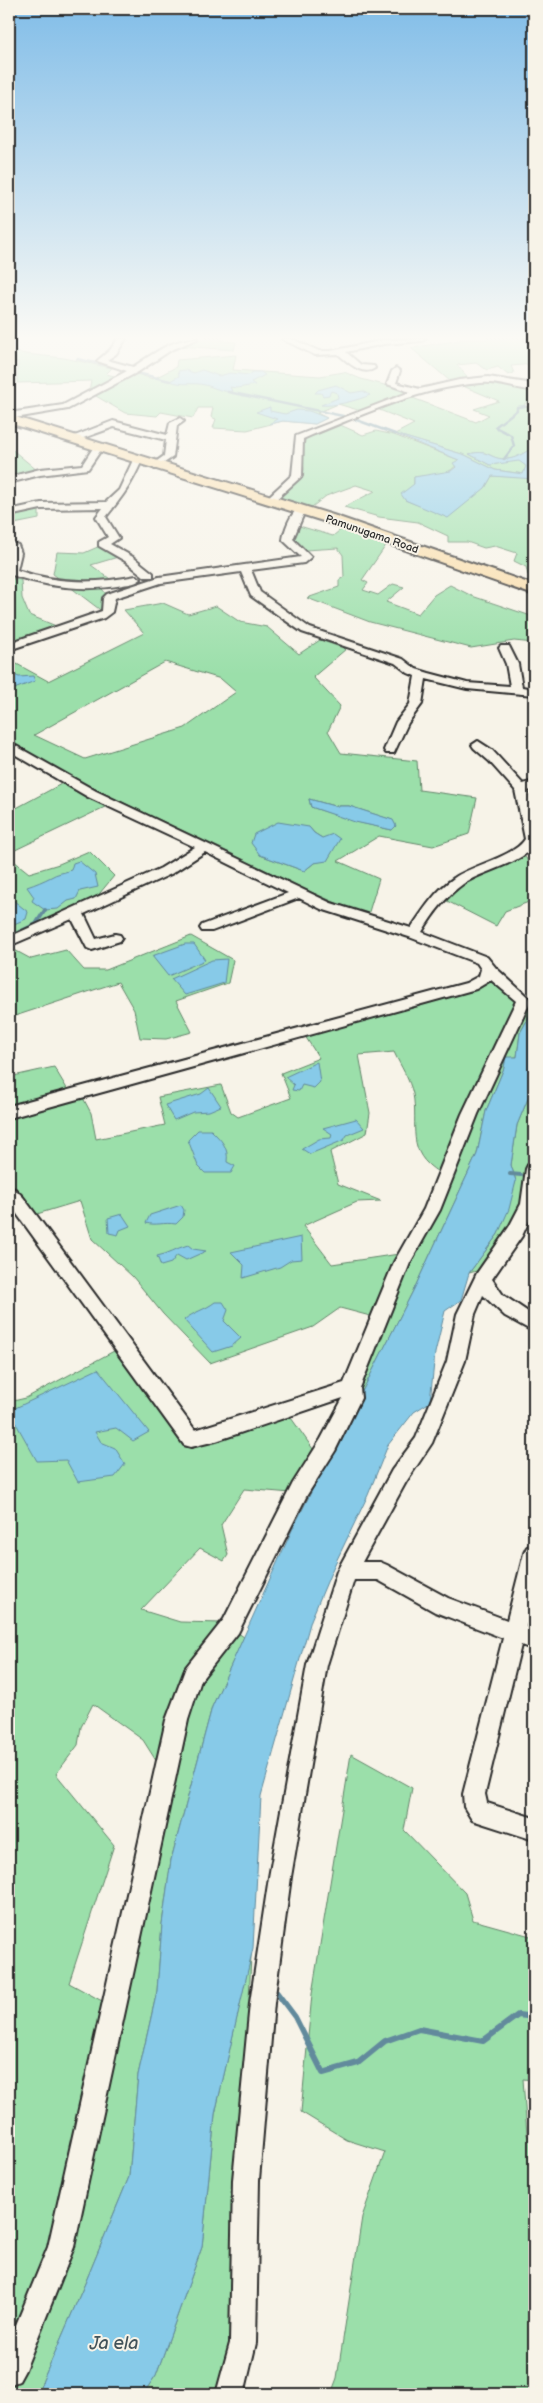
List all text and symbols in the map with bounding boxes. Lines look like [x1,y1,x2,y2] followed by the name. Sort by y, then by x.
[324,512,420,556] street label: Pamunugama Road
[89,2333,138,2354] water label: Ja ela

